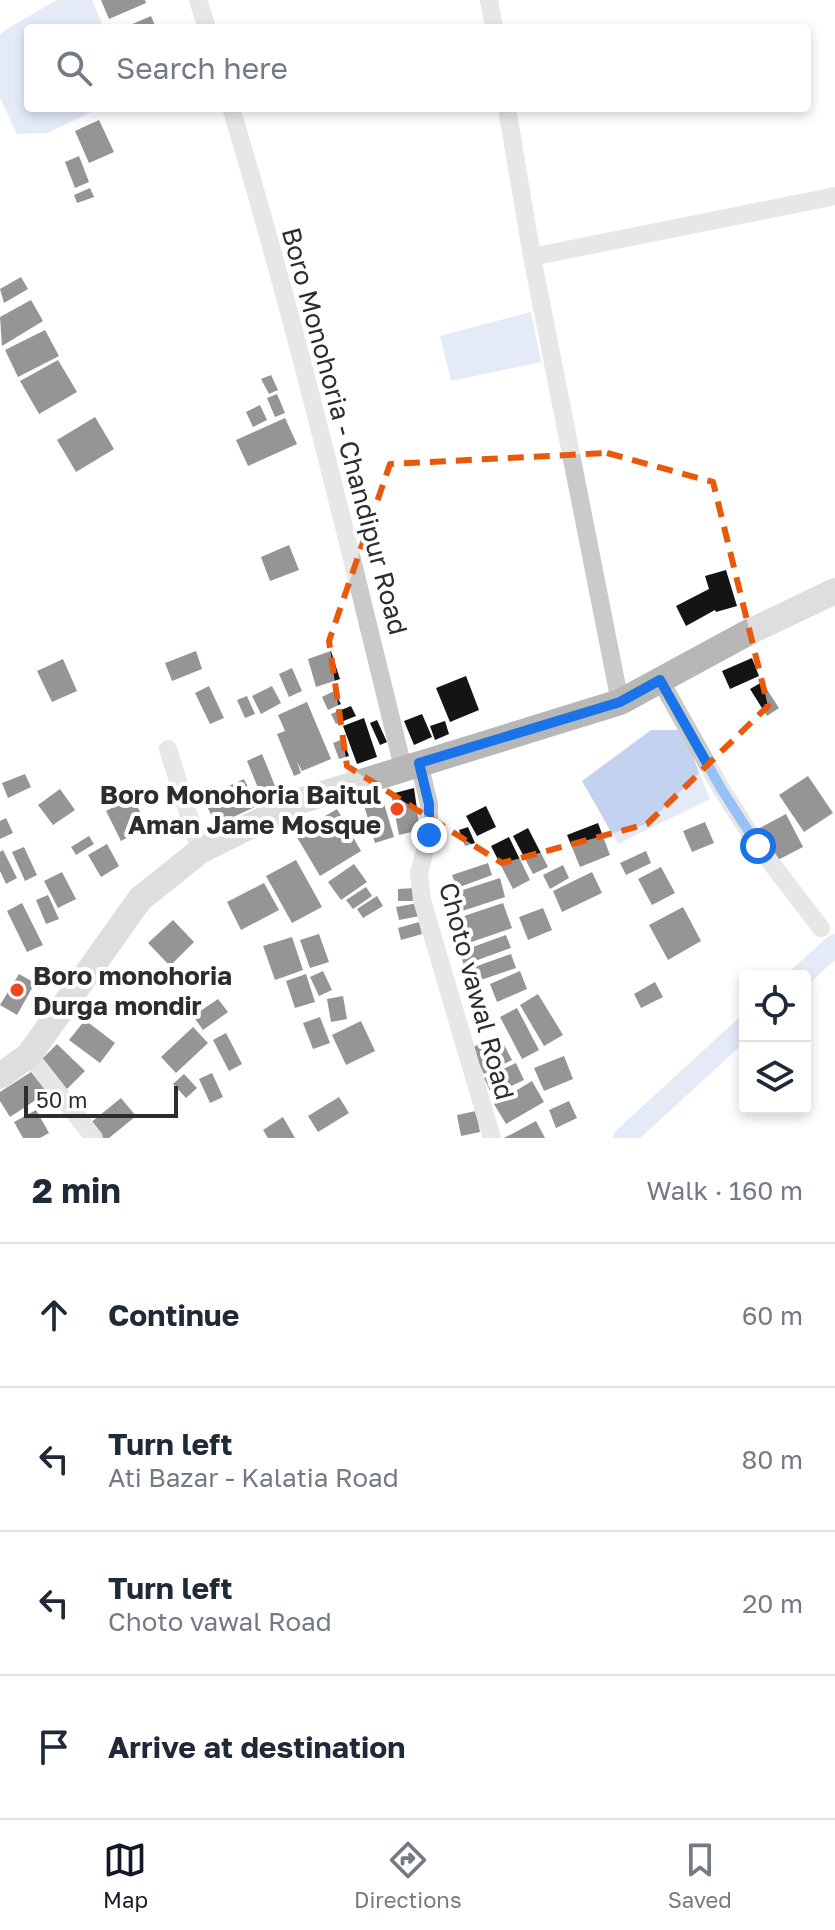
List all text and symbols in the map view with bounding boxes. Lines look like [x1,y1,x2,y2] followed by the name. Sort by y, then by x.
[24,24,811,112] search box
[52,46,96,90] icon: search
[116,50,288,86] text: Search here
[276,224,414,638] street label: Boro Monohoria - Chandipur Road
[100,779,381,840] place label: Boro Monohoria Baitul Aman Jame Mosque
[388,800,406,818] marker: Boro Monohoria Baitul Aman Jame Mosque
[411,817,447,853] route end
[740,828,776,864] route start
[433,879,521,1103] street label: Choto vawal Road
[33,960,232,1021] place label: Boro monohoria Durga mondir
[739,970,811,1114] map controls
[739,970,811,1042] button: locate
[8,981,26,999] marker: Boro monohoria Durga mondir
[739,1042,811,1114] button: layers
[24,1082,178,1118] scale bar
[36,1086,87,1113] text: 50 m
[32,1170,121,1210] text: 2 min
[647,1175,803,1206] text: Walk · 160 m
[32,1293,76,1337] icon: ahead
[108,1297,239,1333] text: Continue
[742,1300,803,1331] text: 60 m
[108,1426,233,1462] text: Turn left
[32,1437,76,1481] icon: left
[742,1444,803,1475] text: 80 m
[108,1462,399,1493] text: Ati Bazar - Kalatia Road
[108,1570,233,1606] text: Turn left
[32,1581,76,1625] icon: left
[742,1588,803,1619] text: 20 m
[108,1606,332,1637] text: Choto vawal Road
[32,1725,76,1769] icon: arrive
[108,1729,405,1765] text: Arrive at destination
[103,1838,148,1913] tab: Map
[354,1838,462,1913] tab: Directions
[668,1838,732,1913] tab: Saved

